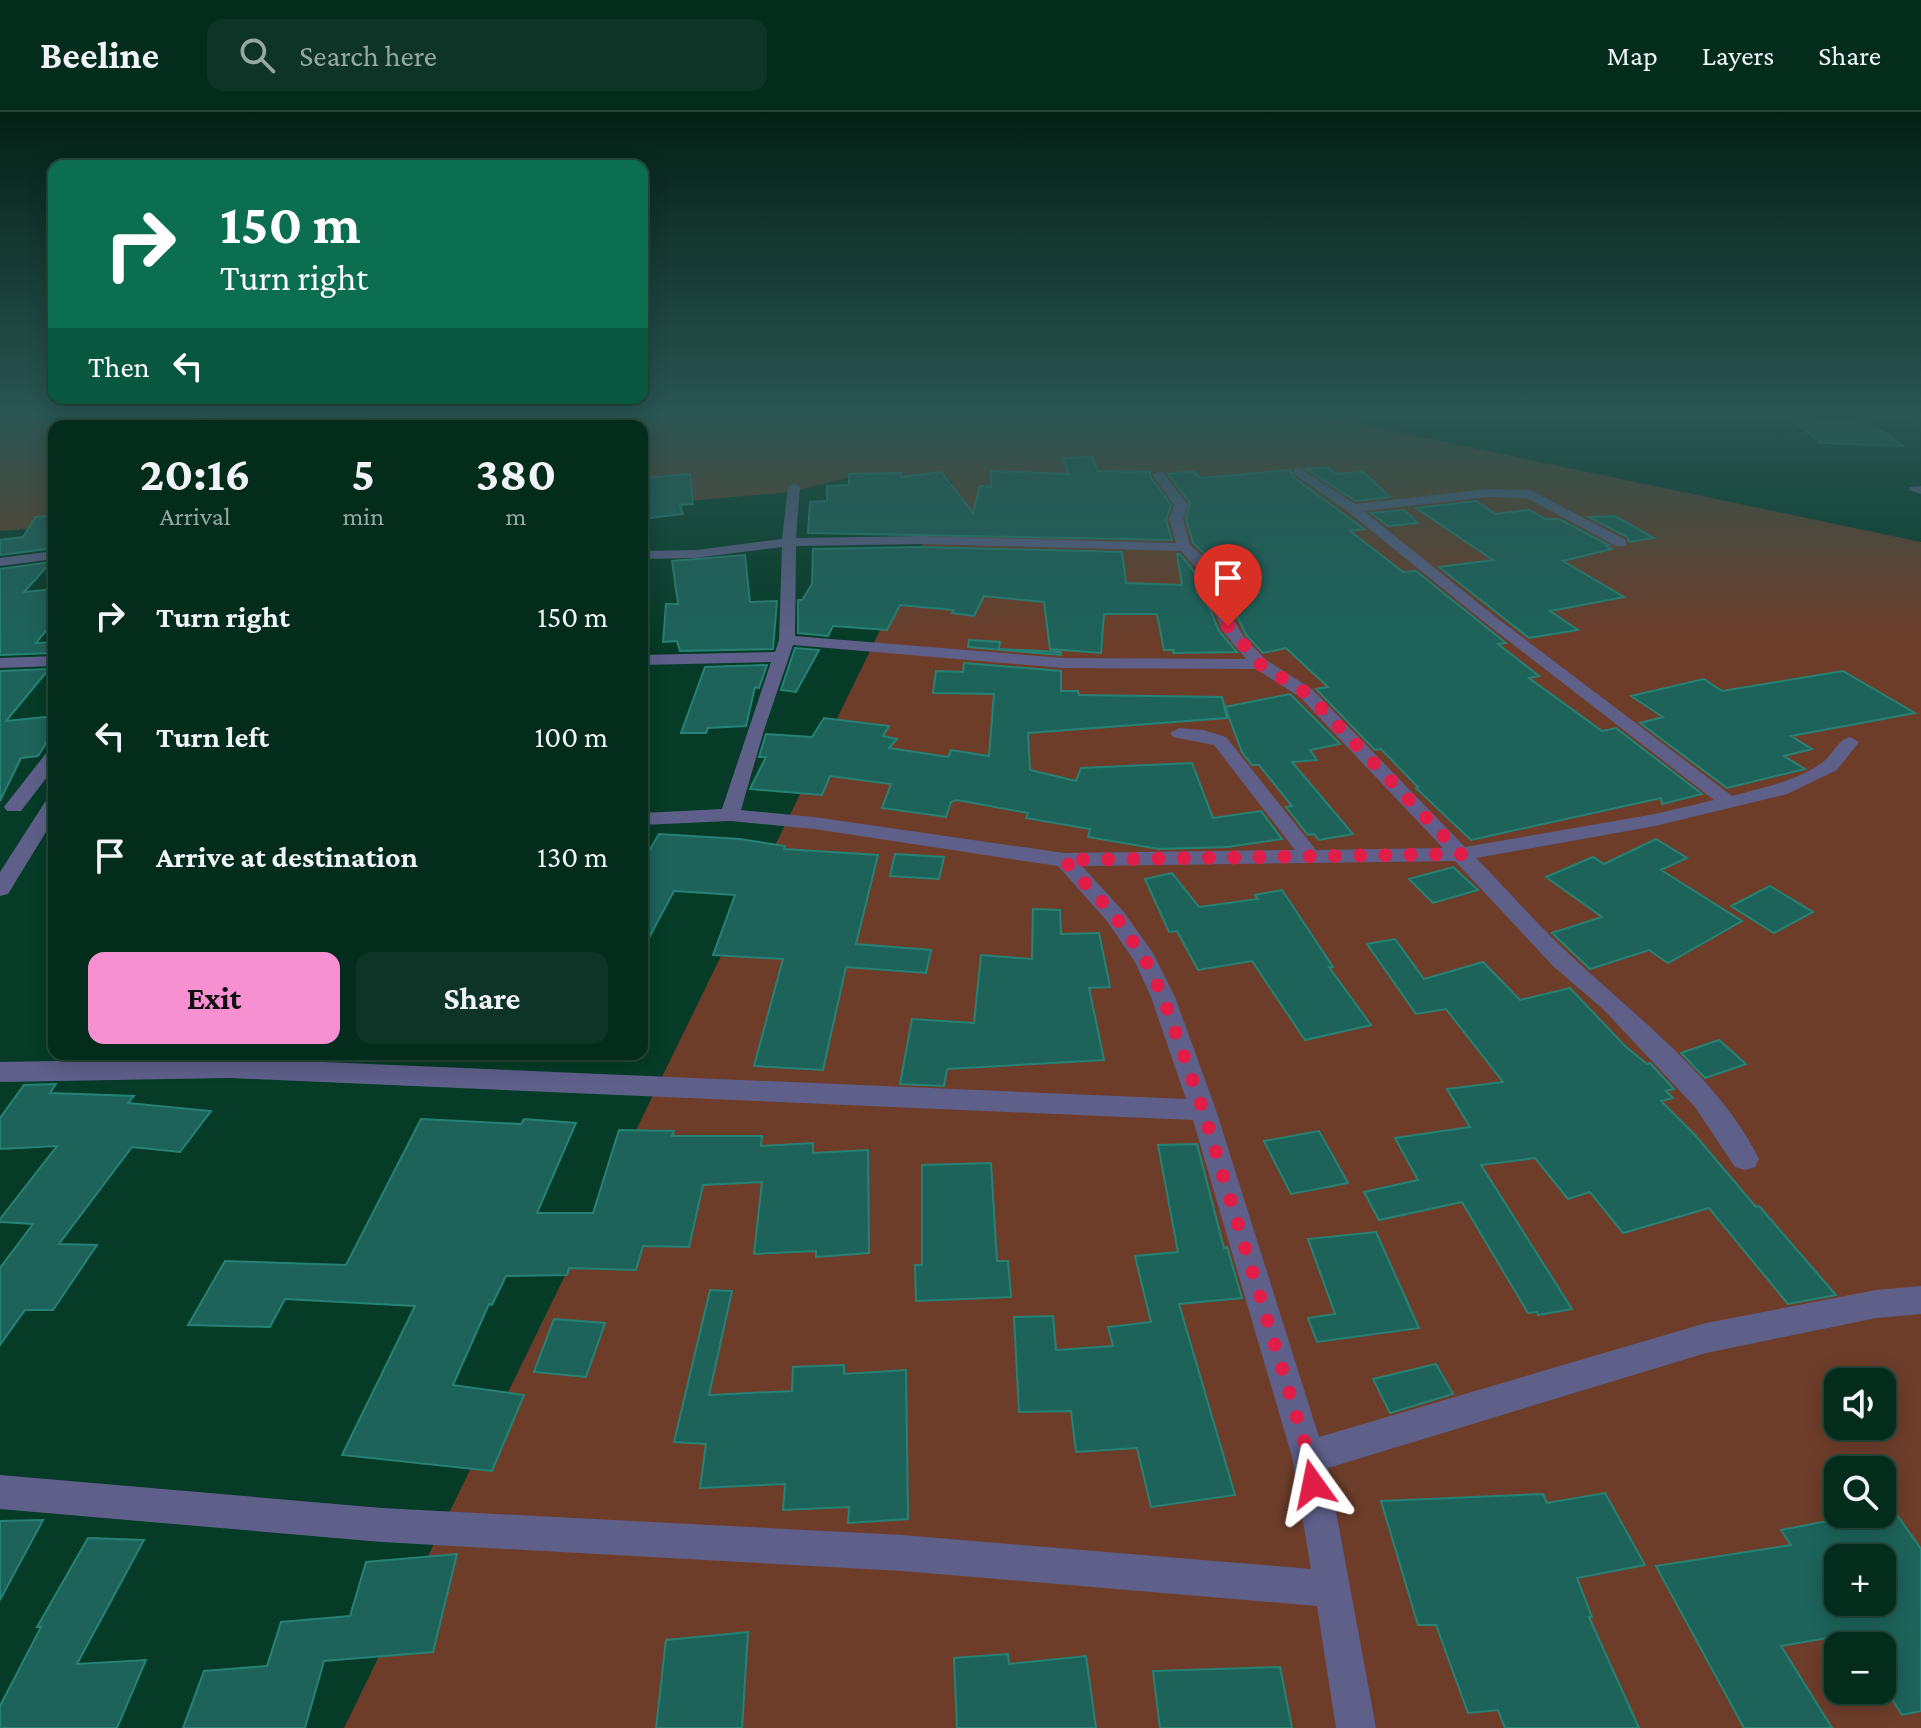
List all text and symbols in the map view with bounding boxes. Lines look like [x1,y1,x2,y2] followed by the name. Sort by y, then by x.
[207,19,767,91] search box
[235,33,279,77] icon: search
[40,34,159,76] text: Beeline
[299,39,437,72] text: Search here
[1607,40,1658,71] text: Map
[1702,40,1774,71] text: Layers
[1818,40,1881,71] text: Share
[88,192,192,296] icon: right
[220,193,361,255] text: 150 m
[220,258,368,298] text: Turn right
[166,344,210,388] icon: left
[88,350,150,383] text: Then
[140,447,251,500] text: 20:16
[352,447,375,500] text: 5
[476,447,556,500] text: 380
[160,502,231,531] text: Arrival
[342,502,384,531] text: min
[506,502,527,531] text: m
[1194,544,1262,626] pin
[1206,556,1250,600] icon: arrive
[88,594,132,638] icon: right
[156,600,290,633] text: Turn right
[537,600,608,633] text: 150 m
[88,714,132,758] icon: left
[156,720,269,753] text: Turn left
[534,720,608,753] text: 100 m
[88,834,132,878] icon: arrive
[156,840,418,873] text: Arrive at destination
[537,840,608,873] text: 130 m
[88,952,340,1044] button: Exit
[356,952,608,1044] button: Share
[1824,1368,1896,1704] map controls
[1824,1368,1896,1440] button: sound
[1271,1442,1355,1526] position arrow
[1824,1456,1896,1528] button: search
[1824,1544,1896,1616] button: +
[1824,1632,1896,1704] button: −

